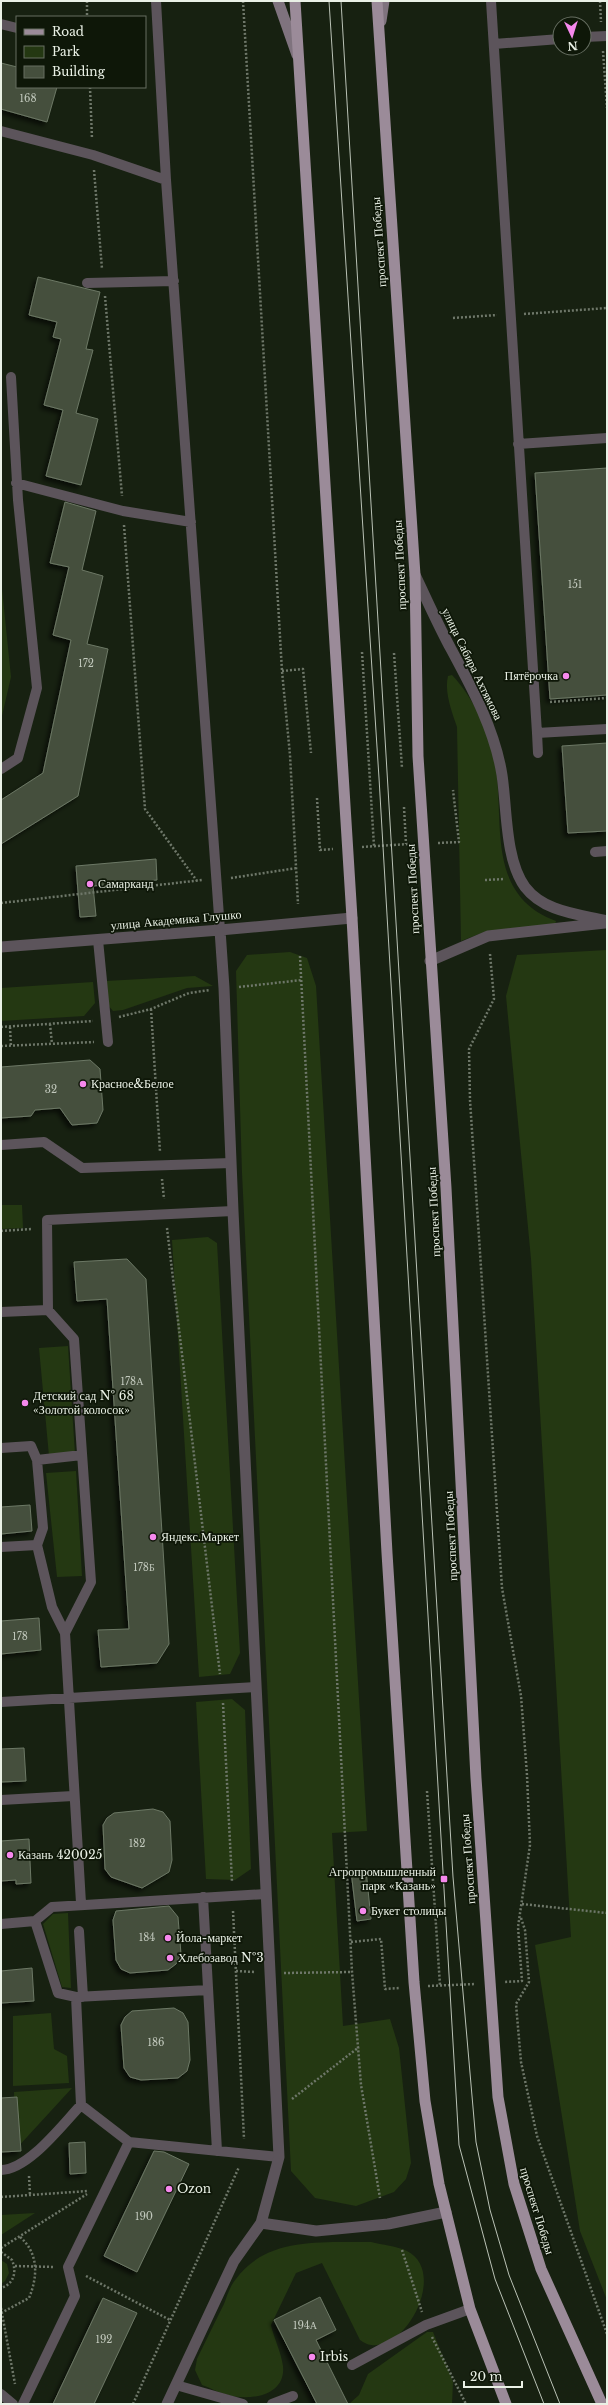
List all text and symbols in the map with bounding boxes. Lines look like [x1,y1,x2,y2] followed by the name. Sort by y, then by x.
[16,16,146,88] legend
[552,16,592,56] north arrow
[52,24,84,39] text: Road
[566,39,578,53] text: N
[52,44,80,59] text: Park
[52,64,106,79] text: Building
[20,92,36,105] house number: 168
[368,197,389,288] street label: проспект Победы
[390,520,409,610] street label: проспект Победы
[568,578,582,591] house number: 151
[439,605,506,723] street label: улица Сабира Ахтямова
[78,657,94,670] house number: 172
[505,668,559,683] place label: Пятёрочка
[561,671,571,681] marker: Пятёрочка
[403,844,422,934] street label: проспект Победы
[98,876,154,891] place label: Самарканд
[85,879,95,889] marker: Самарканд
[110,906,242,933] street label: улица Академика Глушко
[91,1076,174,1091] place label: Красное&Белое
[78,1079,88,1089] marker: Красное&Белое
[45,1083,57,1096] house number: 32
[424,1167,443,1257] street label: проспект Победы
[121,1375,144,1388] house number: 178А
[33,1388,134,1417] place label: Детский сад № 68 «Золотой колосок»
[20,1398,30,1408] marker: Детский сад № 68 «Золотой колосок»
[441,1491,460,1581] street label: проспект Победы
[161,1529,240,1544] place label: Яндекс.Маркет
[148,1532,158,1542] marker: Яндекс.Маркет
[133,1561,155,1574] house number: 178Б
[12,1630,28,1643] house number: 178
[457,1814,478,1905] street label: проспект Победы
[129,1837,145,1850] house number: 182
[18,1847,103,1862] place label: Казань 420025
[5,1850,15,1860] marker: Казань 420025
[329,1864,437,1893] place label: Агропромышленный парк «Казань»
[439,1874,449,1884] marker: Агропромышленный парк «Казань»
[371,1903,446,1918] place label: Букет столицы
[358,1906,368,1916] marker: Букет столицы
[176,1930,243,1945] place label: Йола-маркет
[139,1931,155,1944] house number: 184
[163,1933,173,1943] marker: Йола-маркет
[178,1950,264,1965] place label: Хлебозавод №3
[165,1953,175,1963] marker: Хлебозавод №3
[148,2036,164,2049] house number: 186
[517,2166,558,2256] street label: проспект Победы
[177,2181,211,2196] place label: Ozon
[164,2184,174,2194] marker: Ozon
[135,2210,153,2223] house number: 190
[293,2319,318,2332] house number: 194А
[95,2333,113,2346] house number: 192
[320,2349,348,2364] place label: Irbis
[307,2352,317,2362] marker: Irbis
[464,2363,522,2389] scale bar
[470,2369,502,2384] text: 20 m

